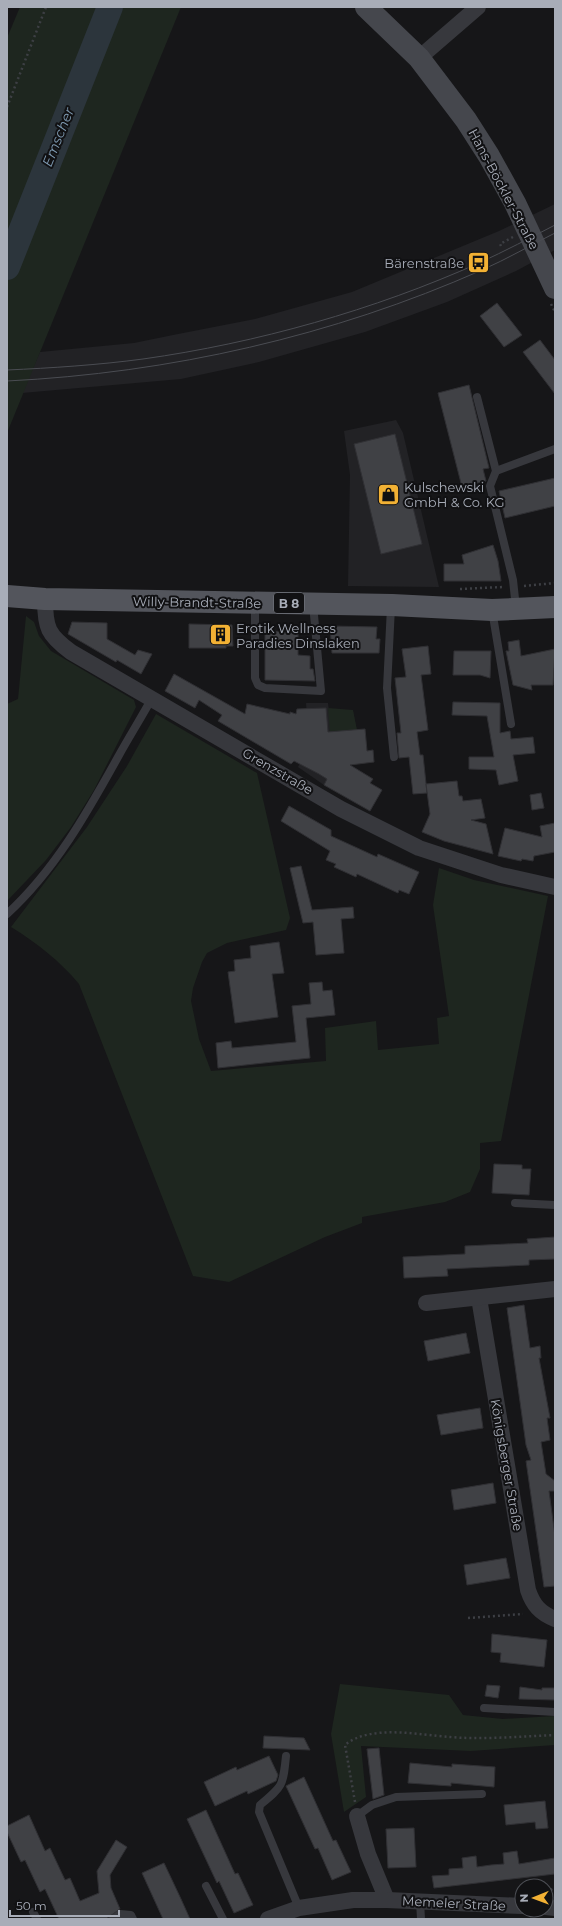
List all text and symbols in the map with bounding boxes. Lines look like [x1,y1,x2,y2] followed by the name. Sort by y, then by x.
[38,104,78,169] water label: Emscher
[465,126,543,252] street label: Hans-Böckler-Straße
[466,250,492,276] bus stop icon: Bärenstraße
[384,255,464,271] place label: Bärenstraße
[404,479,505,510] place label: Kulschewski GmbH & Co. KG
[375,481,401,507] shop icon: Kulschewski GmbH & Co. KG
[133,593,261,611] street label: Willy-Brandt-Straße
[274,593,304,613] road number: B 8
[236,620,360,651] place label: Erotik Wellness Paradies Dinslaken
[207,622,233,648] building icon: Erotik Wellness Paradies Dinslaken
[240,744,316,798] street label: Grenzstraße
[487,1398,527,1532] street label: Königsberger Straße
[514,1878,554,1918] north arrow
[10,1892,119,1918] scale bar
[402,1892,507,1914] street label: Memeler Straße
[517,1894,531,1903] text: N
[16,1898,47,1913] text: 50 m

